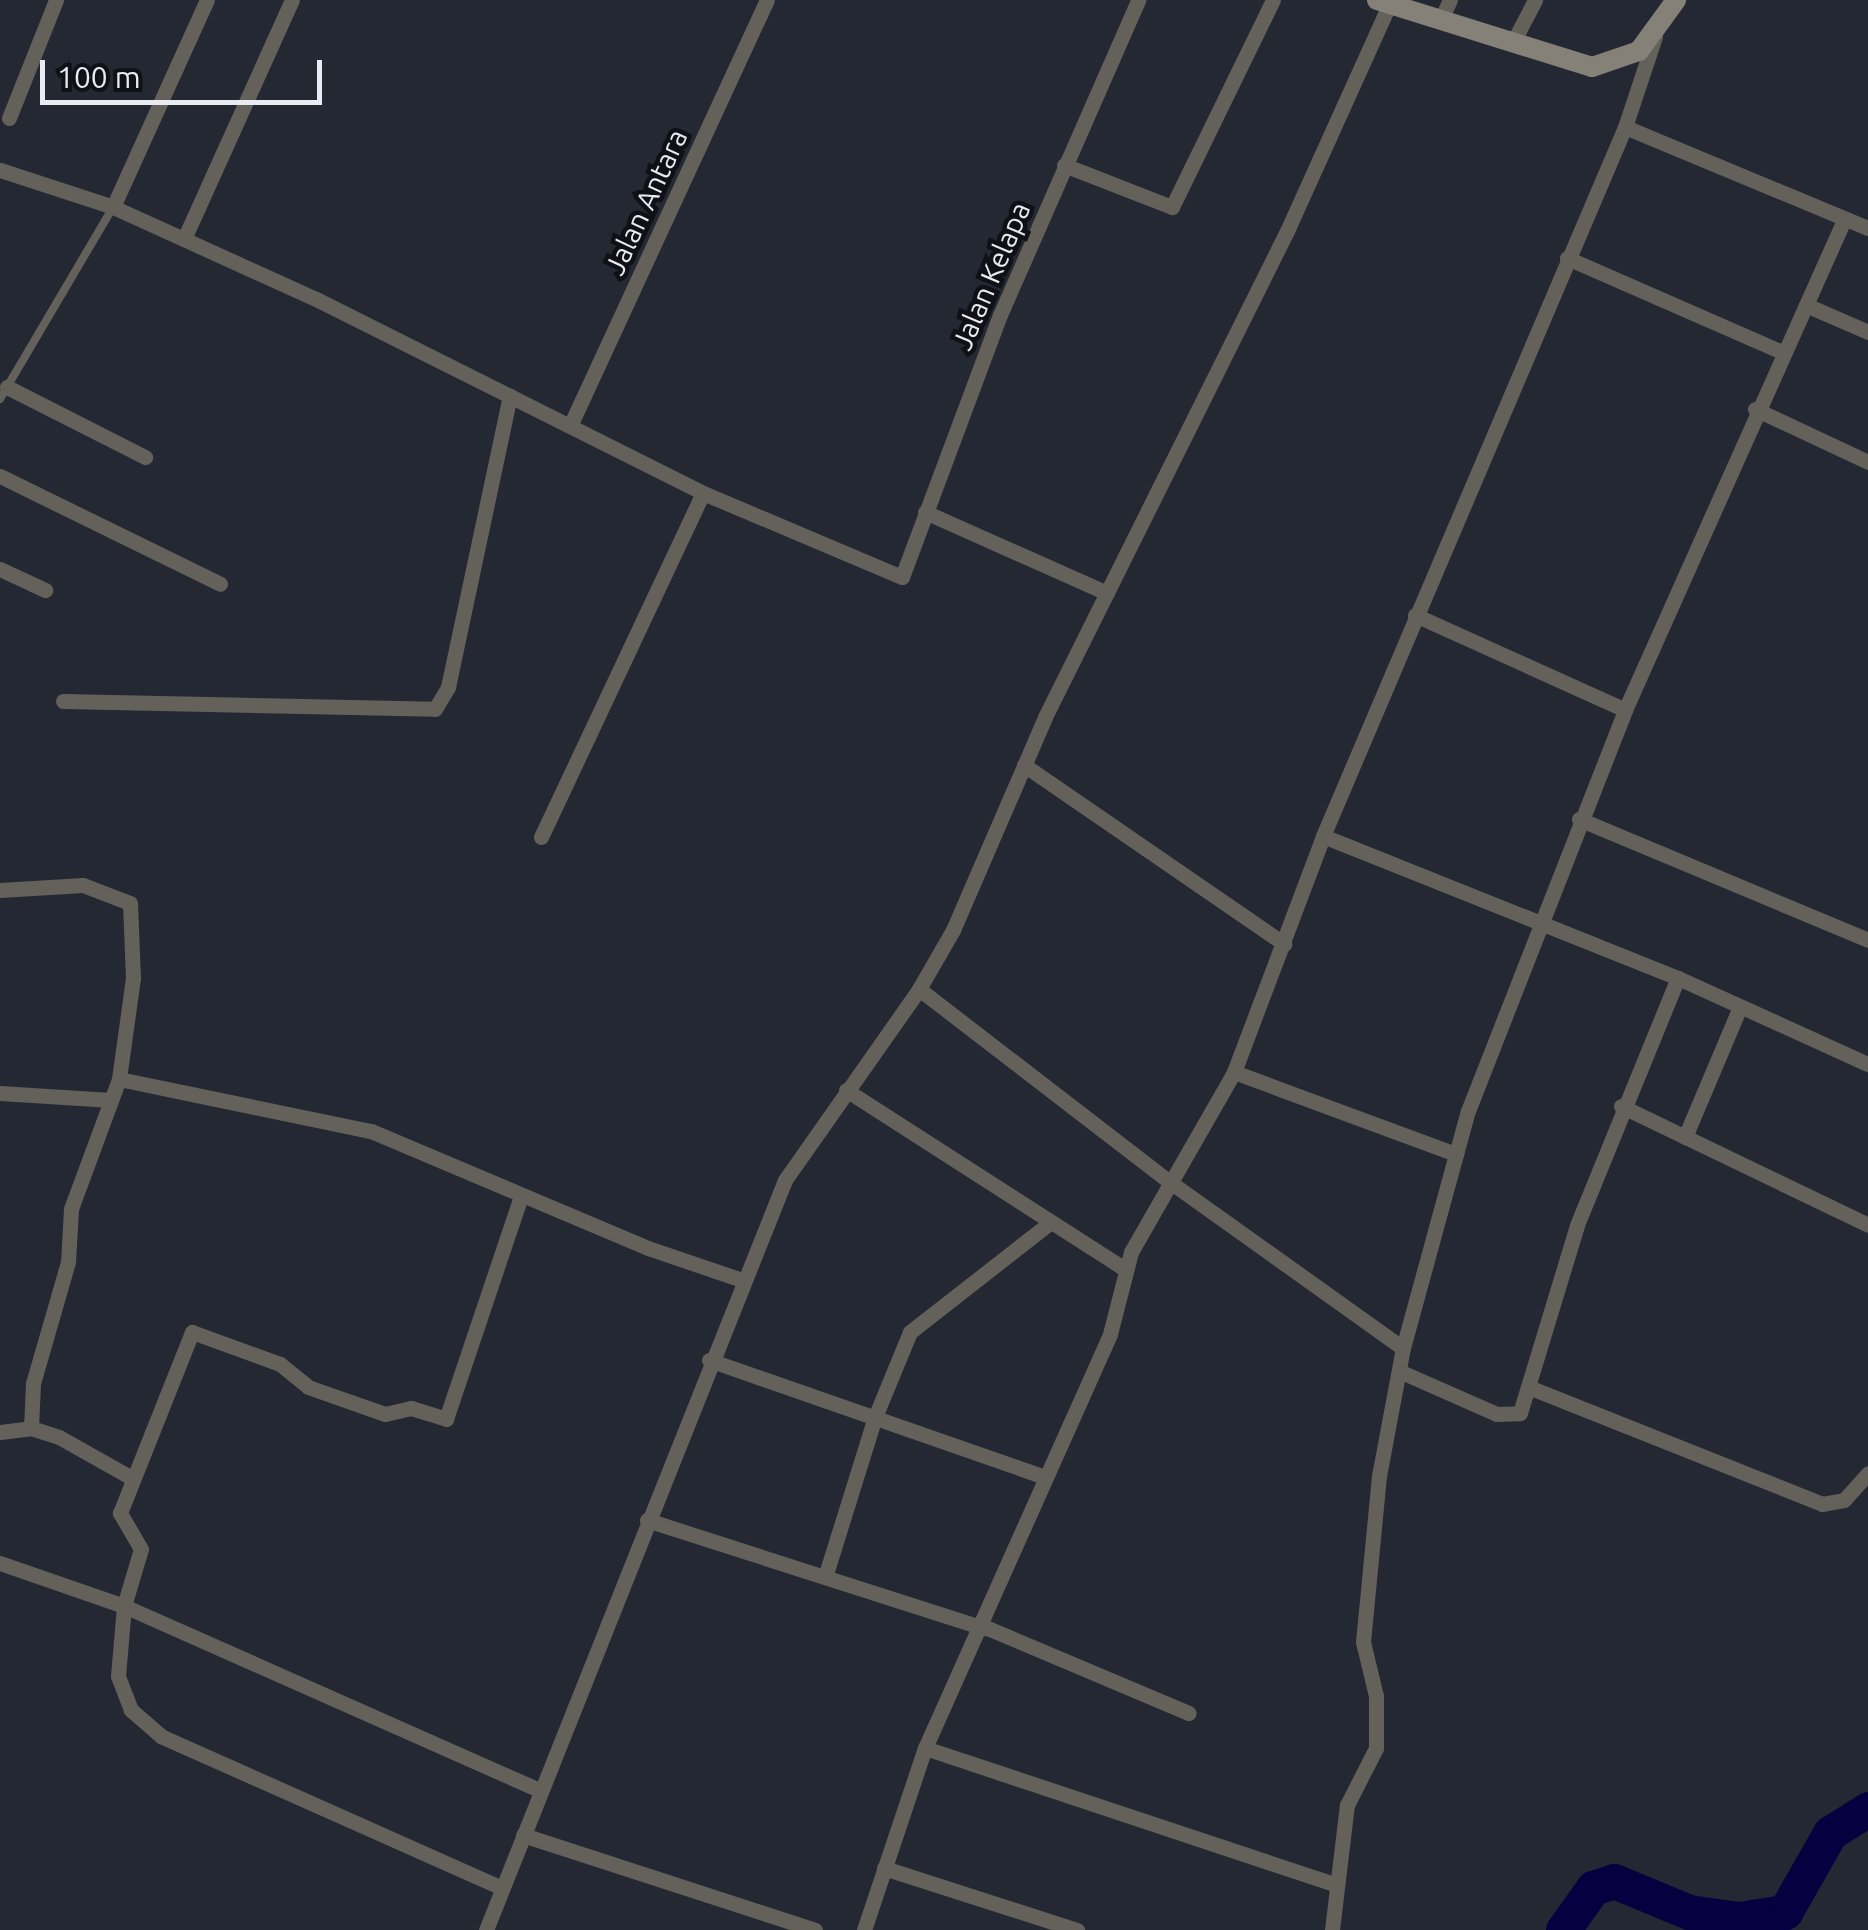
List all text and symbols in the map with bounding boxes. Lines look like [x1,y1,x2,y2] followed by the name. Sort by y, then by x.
[45,40,328,102] scale bar
[57,60,141,94] text: 100 m
[598,124,694,280] street label: Jalan Antara
[945,197,1037,355] street label: Jalan Kelapa

